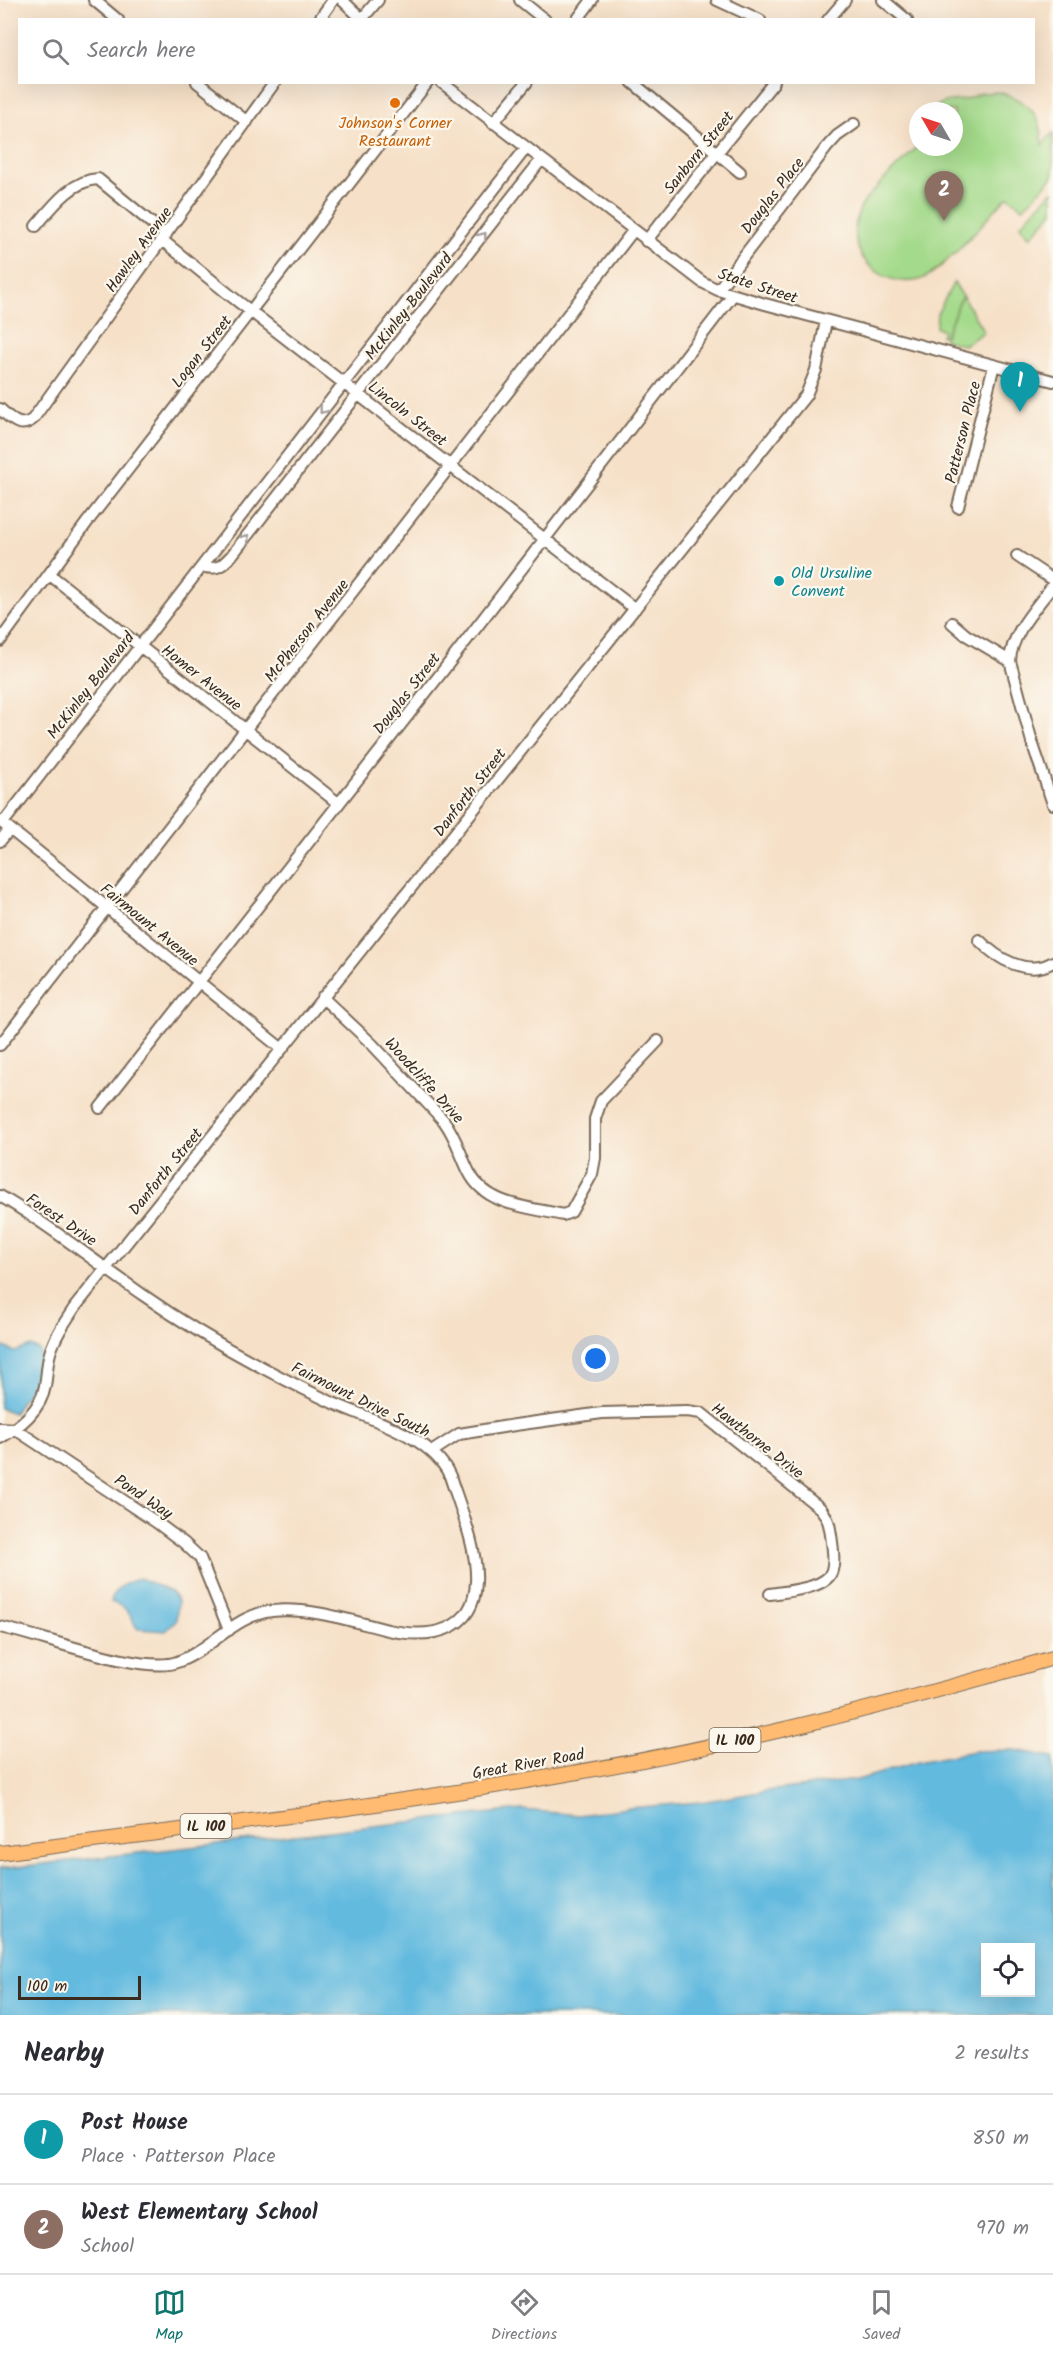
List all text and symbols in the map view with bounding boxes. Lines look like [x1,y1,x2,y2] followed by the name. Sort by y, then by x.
[18,18,1035,84] search box
[87,34,195,69] text: Search here
[39,35,72,68] icon: search
[388,96,402,110] marker: Johnson's Corner Restaurant
[909,102,963,156] north arrow
[658,105,741,200] street label: Sanborn Street
[338,111,453,154] place label: Johnson's Corner Restaurant
[735,152,811,240] street label: Douglas Place
[924,172,964,221] pin: 2
[99,202,179,298] street label: Hawley Avenue
[475,231,486,242] one-way arrow
[359,247,460,366] street label: McKinley Boulevard
[714,262,801,311] street label: State Street
[166,309,239,394] street label: Logan Street
[1000,362,1040,412] pin: 1
[362,375,453,454] street label: Lincoln Street
[939,379,988,486] street label: Patterson Place
[320,404,331,415] one-way arrow
[239,534,250,545] one-way arrow
[791,561,872,604] place label: Old Ursuline Convent
[259,574,356,688] street label: McPherson Avenue
[772,574,786,588] marker: Old Ursuline Convent
[41,626,142,745] street label: McKinley Boulevard
[155,639,247,718] street label: Homer Avenue
[367,647,448,740] street label: Douglas Street
[427,743,513,843] street label: Danforth Street
[94,877,204,973] street label: Fairmount Avenue
[378,1032,470,1130] street label: Woodcliffe Drive
[123,1122,210,1221] street label: Danforth Street
[21,1187,102,1253] street label: Forest Drive
[581,1344,610,1373] your location
[287,1356,434,1445] street label: Fairmount Drive South
[705,1397,809,1485] street label: Hawthorne Drive
[109,1468,178,1526] street label: Pond Way
[710,1728,760,1752] road number: IL 100
[470,1742,587,1787] street label: Great River Road
[180,1814,232,1838] road number: IL 100
[981,1943,1035,1997] map controls
[981,1943,1035,1997] button: locate
[18,1973,141,2000] scale bar
[27,1974,67,1999] text: 100 m
[24,2033,104,2075] text: Nearby
[954,2038,1029,2070] text: 2 results
[81,2106,188,2141] text: Post House
[40,2123,47,2155] text: 1
[972,2123,1029,2155] text: 850 m
[81,2141,275,2173] text: Place · Patterson Place
[81,2196,318,2231] text: West Elementary School
[38,2213,49,2245] text: 2
[976,2213,1029,2245] text: 970 m
[81,2231,134,2263] text: School
[153,2286,186,2347] tab: Map
[491,2286,557,2347] tab: Directions
[862,2286,900,2347] tab: Saved

